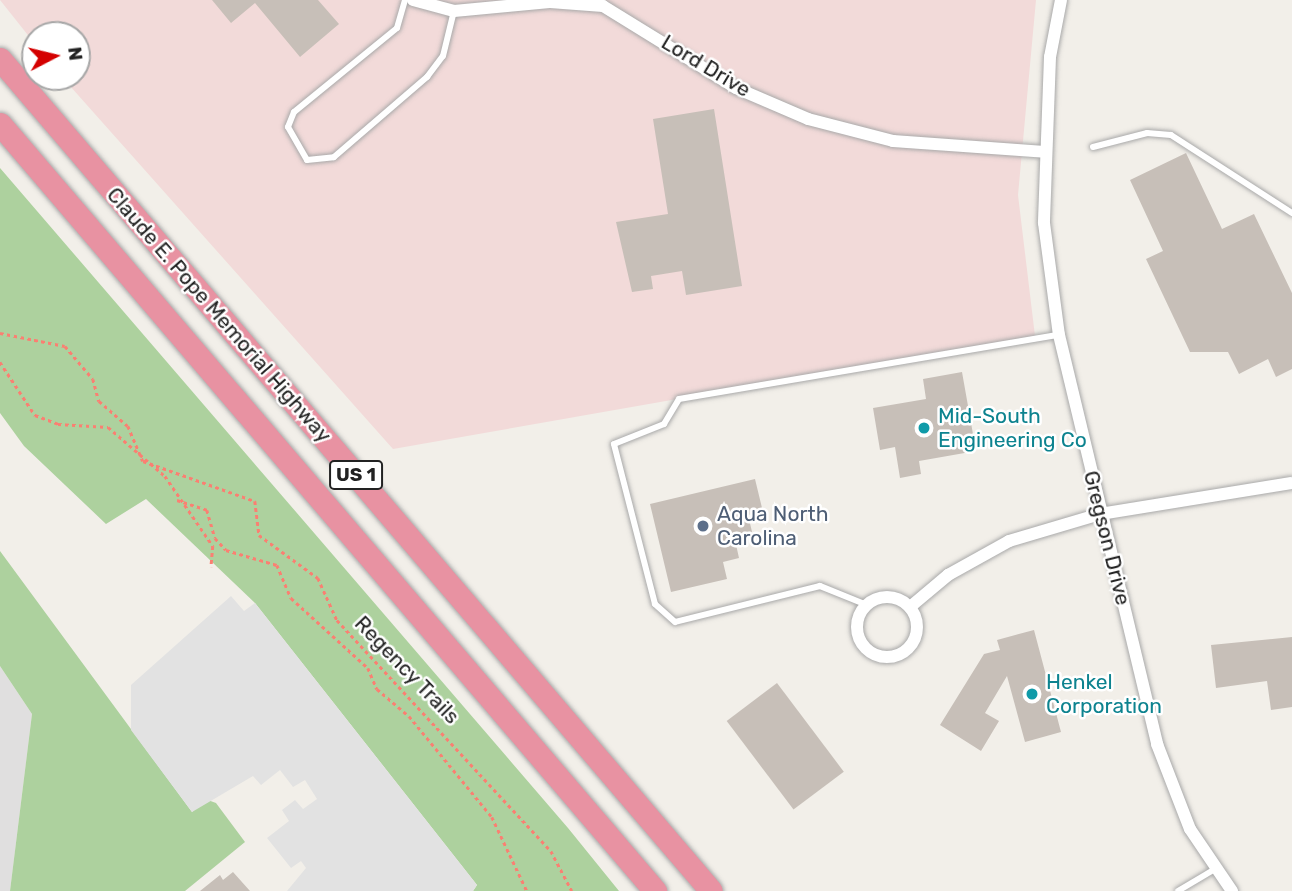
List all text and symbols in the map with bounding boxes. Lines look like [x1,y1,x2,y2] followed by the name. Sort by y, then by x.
[21,21,91,91] north arrow
[657,30,755,102] street label: Lord Drive
[63,45,88,62] text: N
[101,182,337,448] street label: Claude E. Pope Memorial Highway
[938,403,1087,453] place label: Mid-South Engineering Co
[916,420,932,436] marker: Mid-South Engineering Co
[328,460,384,490] road number: US 1
[1078,468,1136,608] street label: Gregson Drive
[717,501,828,551] place label: Aqua North Carolina
[695,518,711,534] marker: Aqua North Carolina
[349,610,465,730] street label: Regency Trails
[1046,669,1162,719] place label: Henkel Corporation
[1024,686,1040,702] marker: Henkel Corporation

